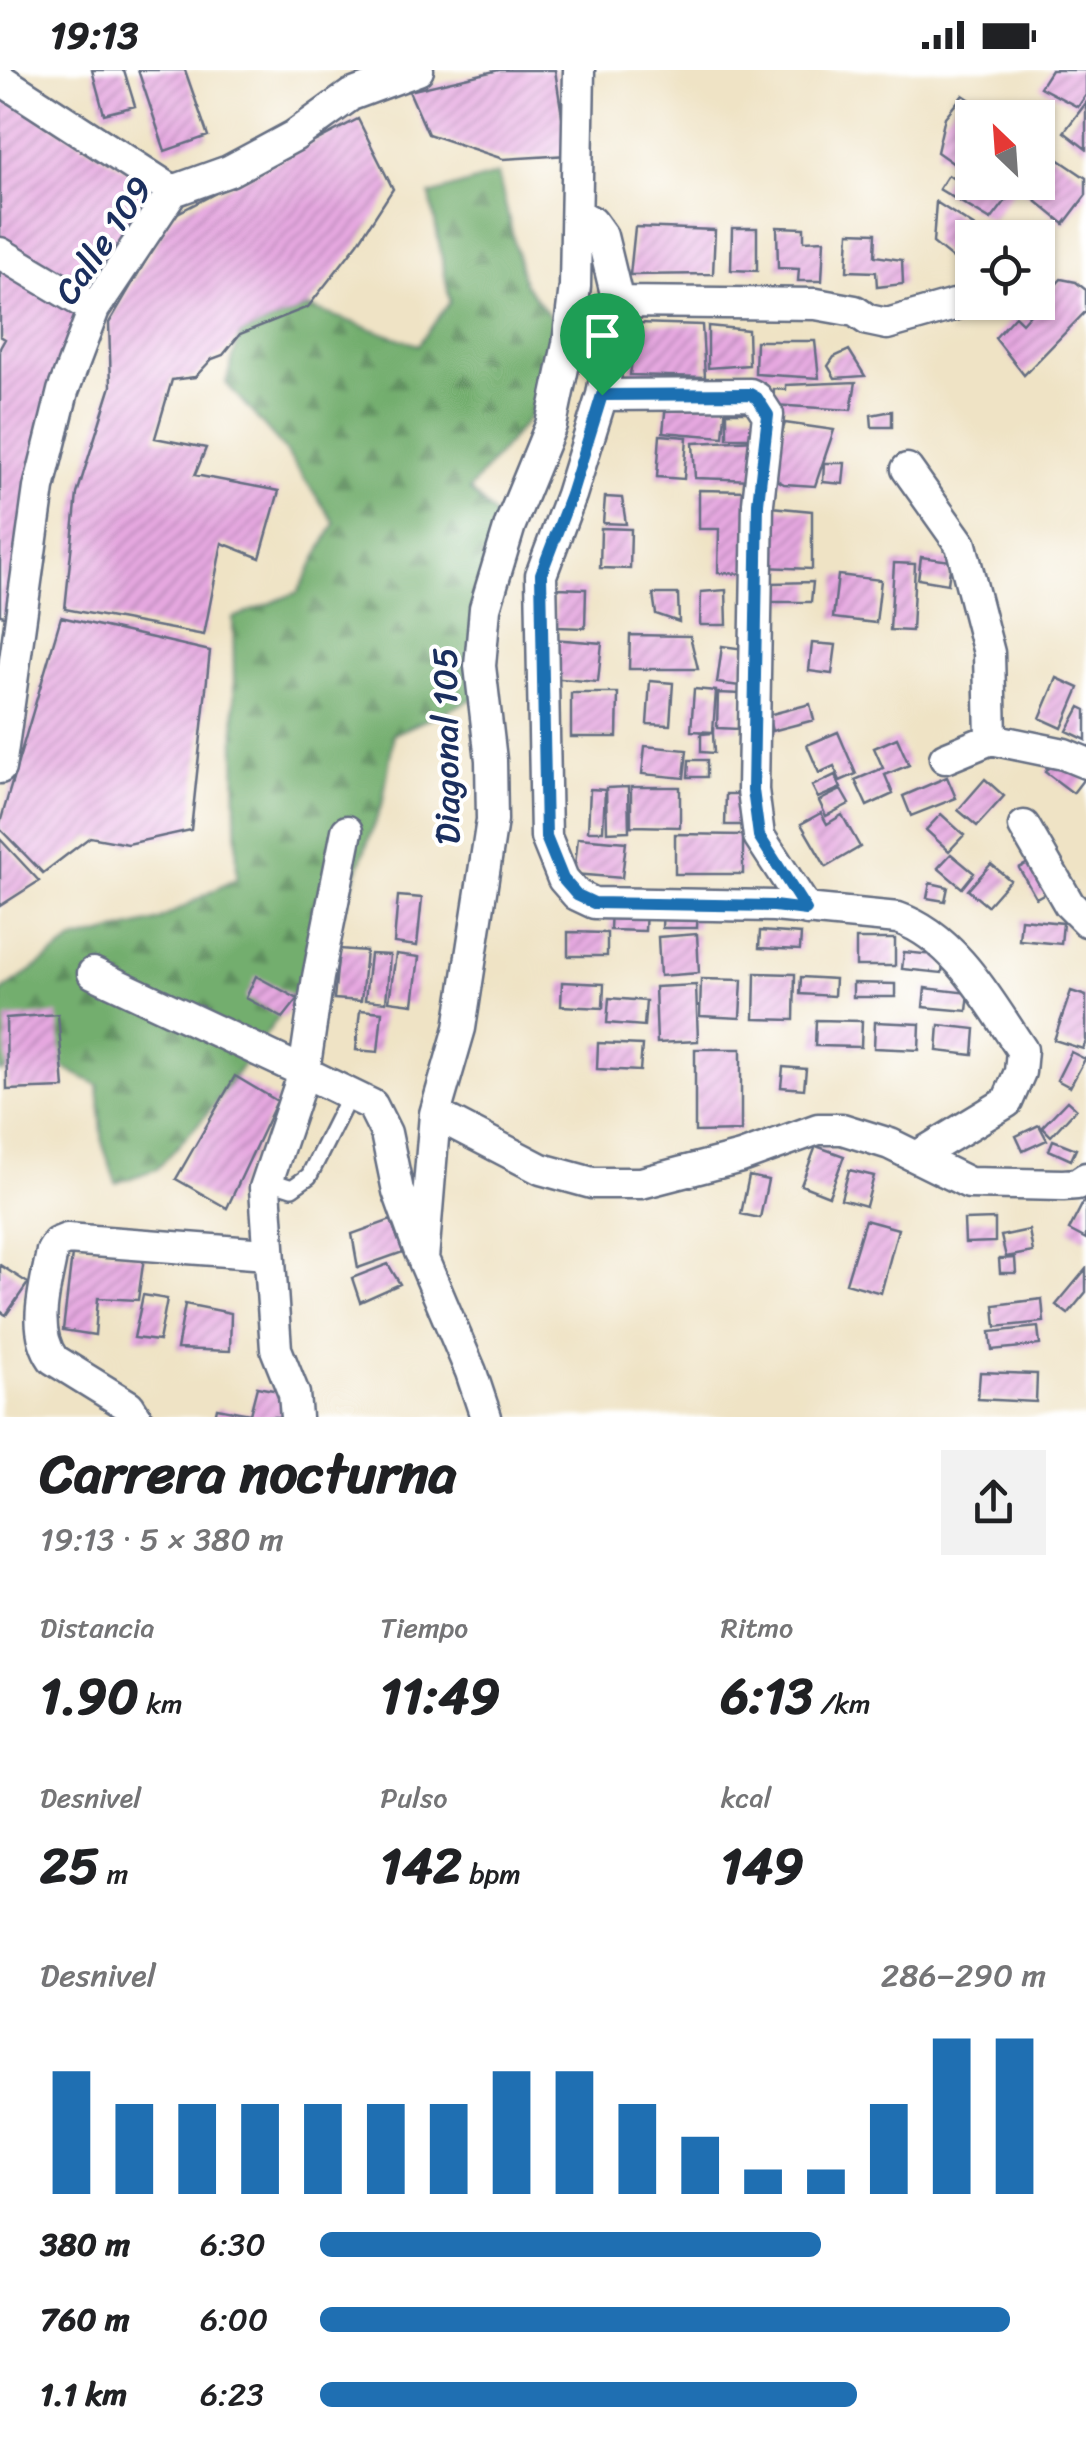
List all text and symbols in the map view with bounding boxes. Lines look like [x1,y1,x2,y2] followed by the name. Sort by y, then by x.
[50,2,138,69] text: 19:13
[955,100,1055,200] north arrow
[955,100,1055,320] map controls
[37,163,169,317] street label: Calle 109
[955,220,1055,320] button: locate
[560,293,645,396] pin
[575,308,630,363] icon: arrive
[413,647,479,845] street label: Diagonal 105
[40,1425,456,1522] text: Carrera nocturna
[941,1450,1046,1555] button: share
[40,1511,284,1568] text: 19:13 · 5 × 380 m
[40,1603,155,1652] text: Distancia
[380,1603,468,1652] text: Tiempo
[721,1603,793,1652] text: Ritmo
[40,1652,139,1741] text: 1.90
[380,1652,500,1741] text: 11:49
[721,1652,813,1741] text: 6:13
[139,1679,183,1728] text: km
[813,1679,871,1728] text: /km
[40,1773,141,1822] text: Desnivel
[380,1773,447,1822] text: Pulso
[721,1773,772,1822] text: kcal
[40,1822,99,1911] text: 25
[380,1822,462,1911] text: 142
[721,1822,804,1911] text: 149
[99,1849,128,1898] text: m
[462,1849,521,1898] text: bpm
[40,1947,156,2004] text: Desnivel
[881,1947,1046,2004] text: 286–290 m
[40,2216,130,2273] text: 380 m
[200,2216,266,2273] text: 6:30
[40,2291,130,2348] text: 760 m
[200,2291,268,2348] text: 6:00
[40,2366,127,2423] text: 1.1 km
[200,2366,264,2423] text: 6:23

